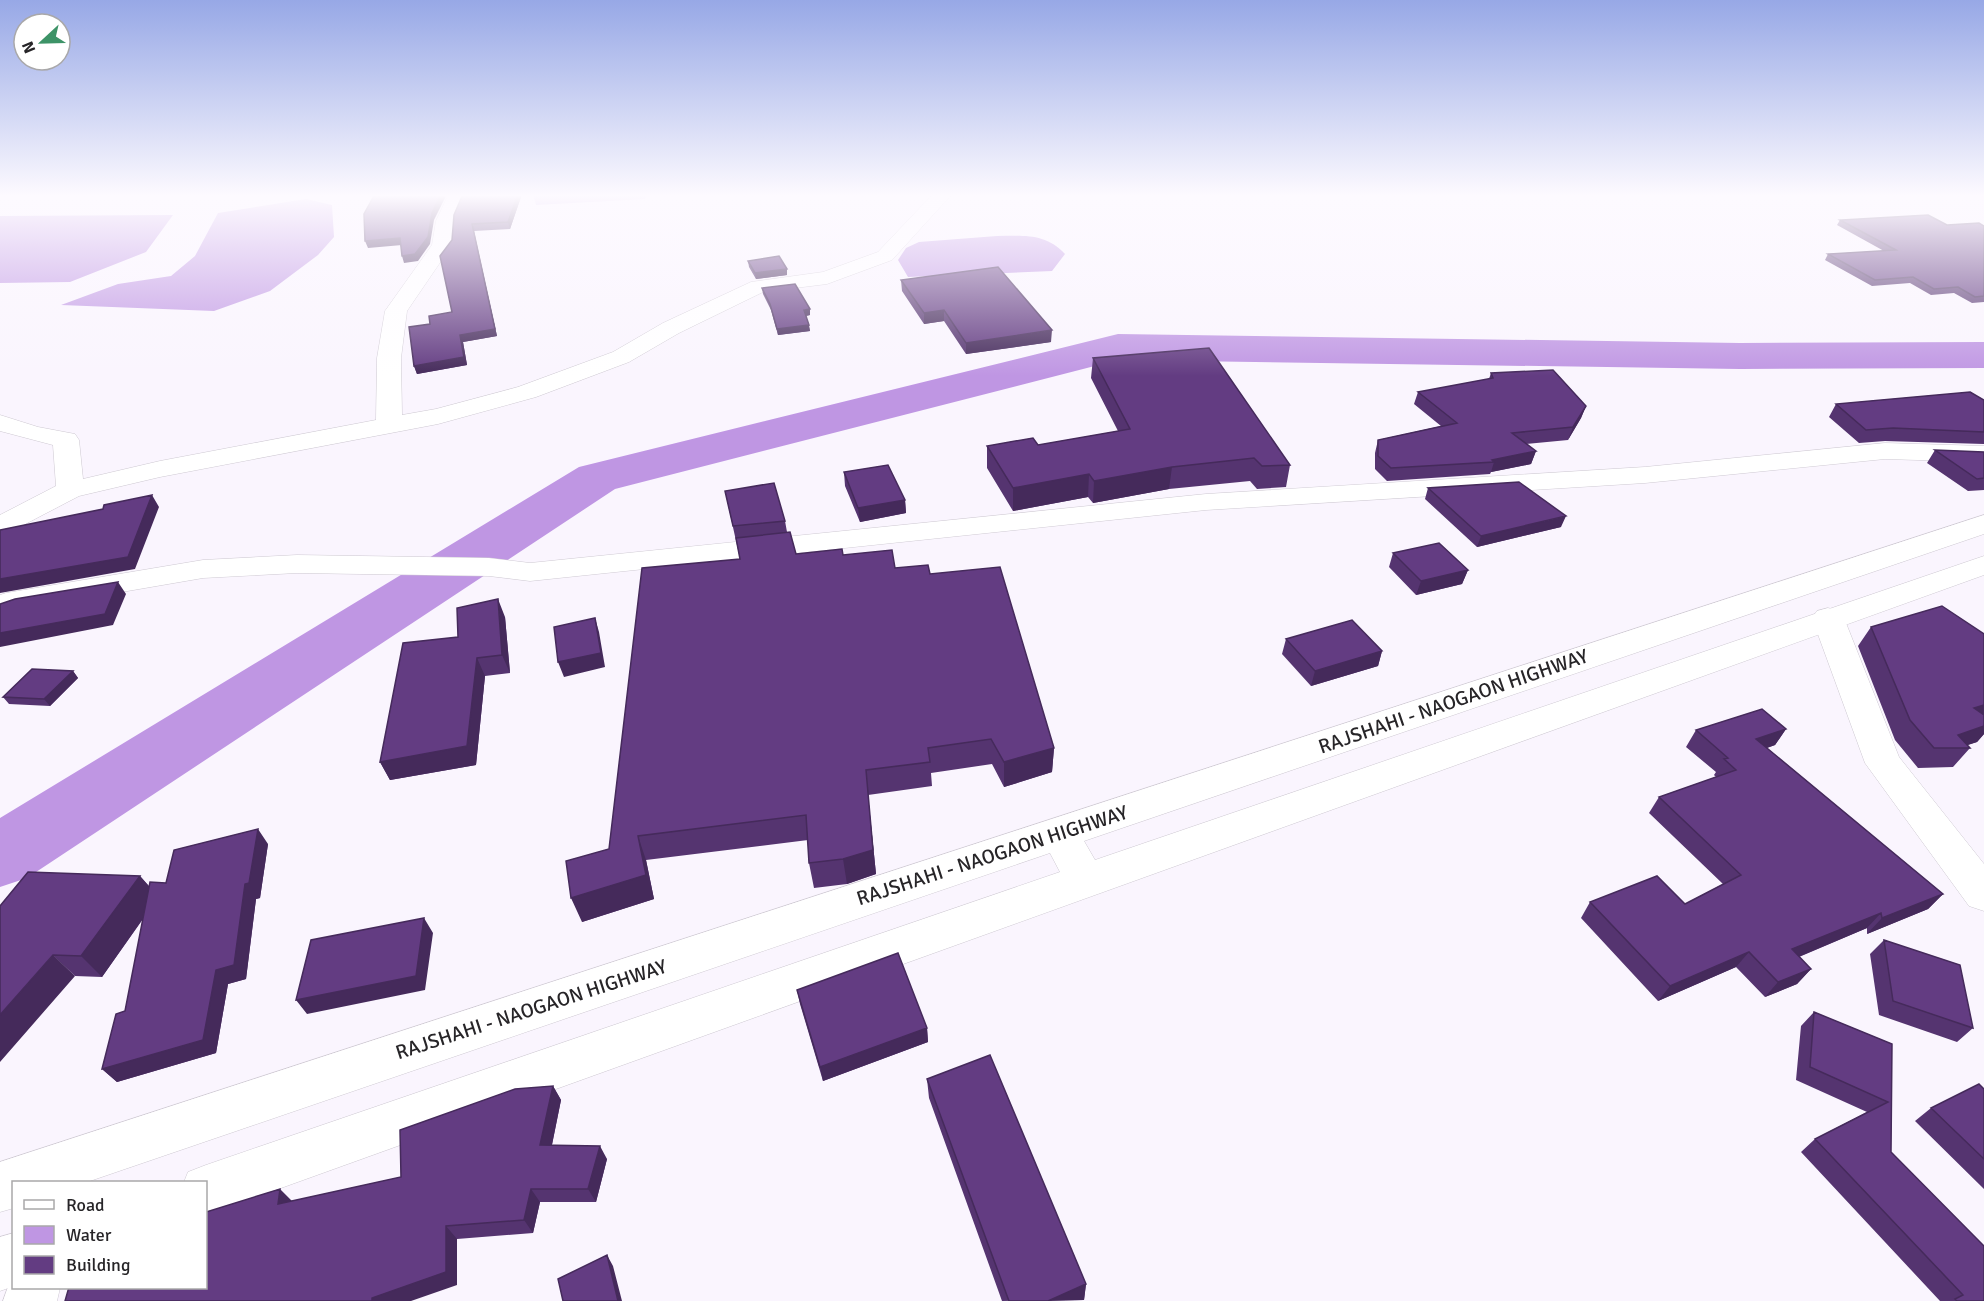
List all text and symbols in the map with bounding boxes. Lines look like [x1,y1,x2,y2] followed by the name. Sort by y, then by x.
[12,12,72,72] north arrow
[18,38,40,56] text: N
[1315,643,1591,759] street label: RAJSHAHI - NAOGAON HIGHWAY
[853,800,1131,911] street label: RAJSHAHI - NAOGAON HIGHWAY
[392,954,670,1065] street label: RAJSHAHI - NAOGAON HIGHWAY
[12,1181,207,1289] legend
[66,1194,105,1216] text: Road
[66,1224,112,1246] text: Water
[66,1254,130,1276] text: Building

